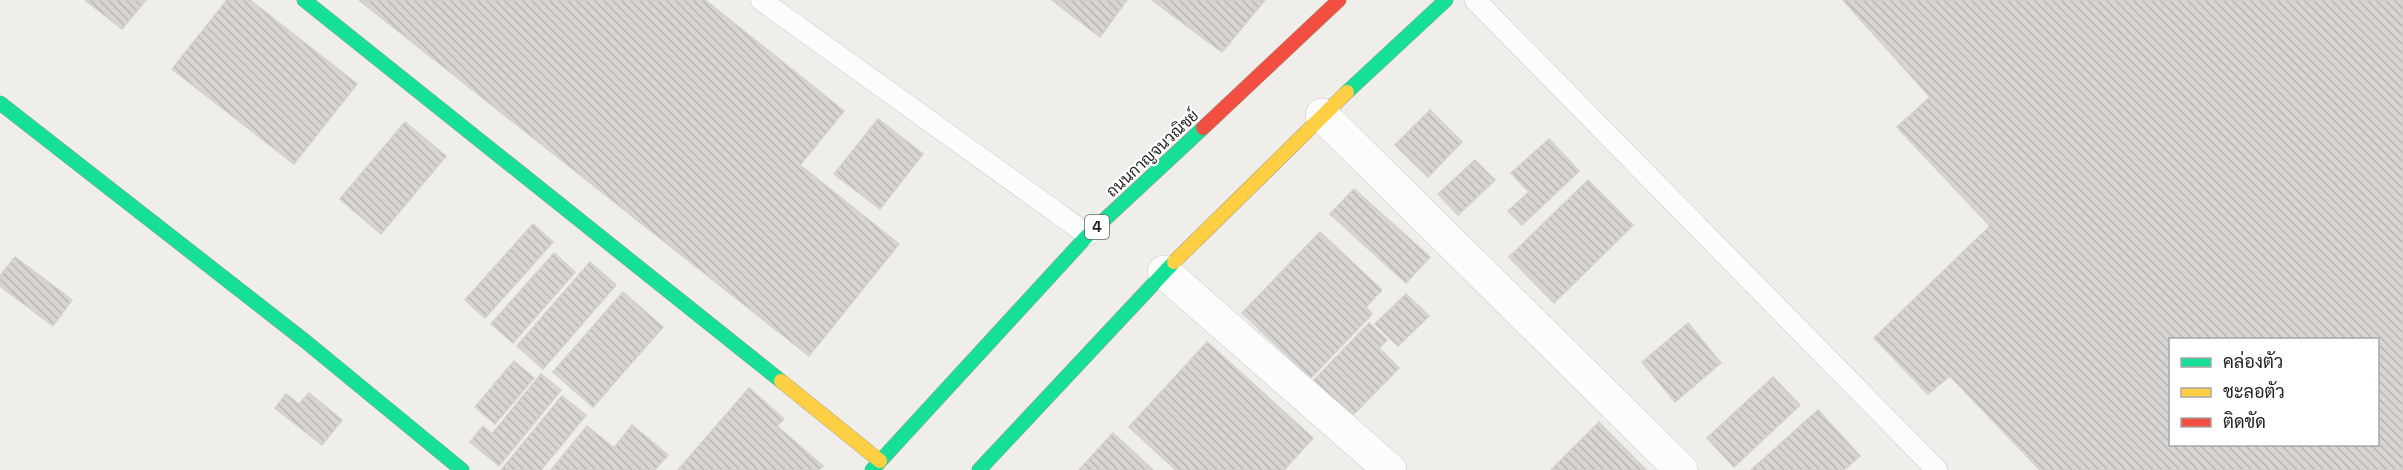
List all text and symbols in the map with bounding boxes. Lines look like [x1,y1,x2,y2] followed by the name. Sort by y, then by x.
[1100,104,1203,202] street label: ถนนกาญจนวณิชย์
[1085,215,1109,239] road number: 4
[2169,338,2379,446] legend
[2223,350,2283,373] text: คล่องตัว
[2223,380,2285,403] text: ชะลอตัว
[2223,410,2266,433] text: ติดขัด

